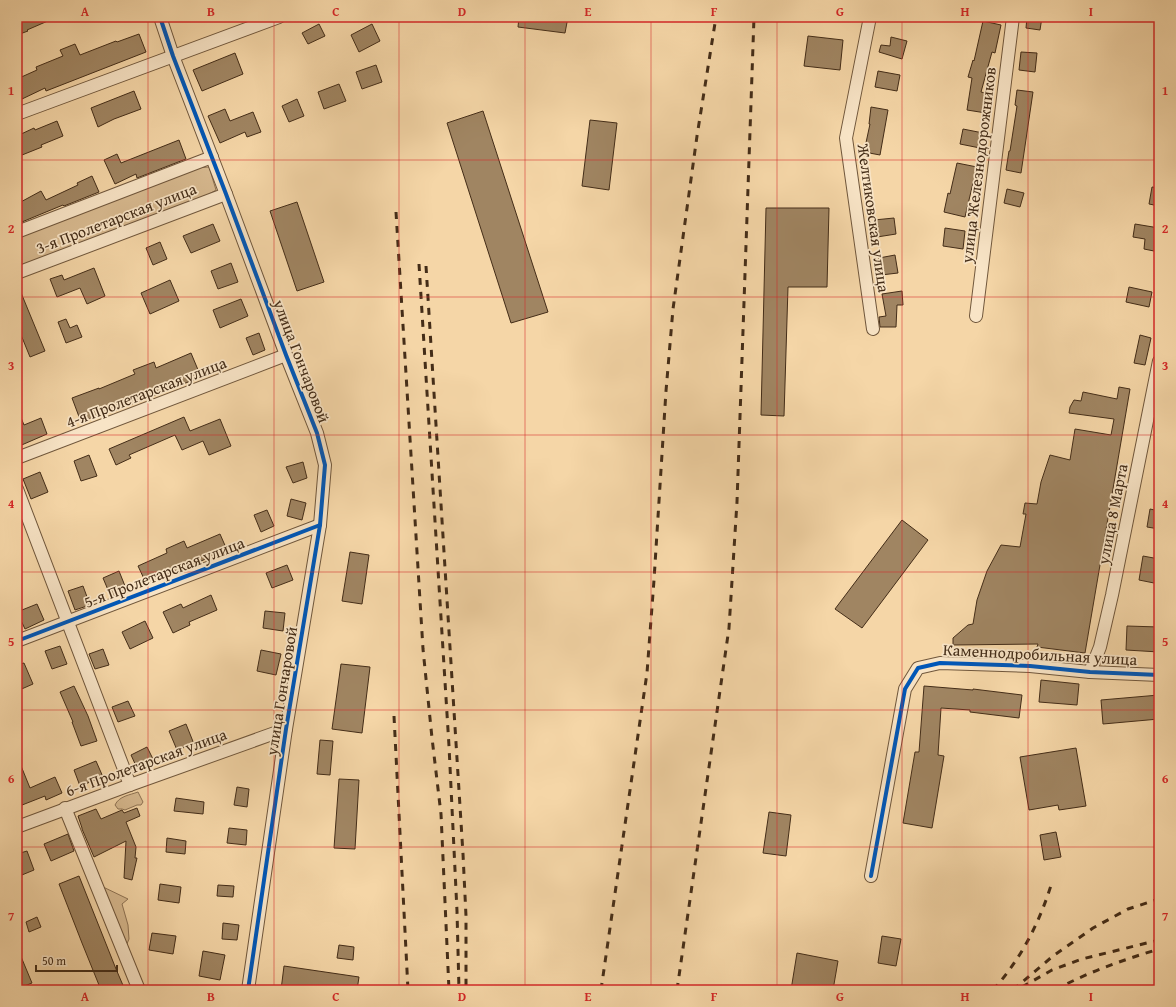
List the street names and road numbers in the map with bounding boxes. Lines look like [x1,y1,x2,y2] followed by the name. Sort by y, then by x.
[954,65,1002,266] street label: улица Железнодорожников
[852,141,896,294] street label: Желтиковская улица
[32,176,200,260] street label: 3-я Пролетарская улица
[267,295,337,427] street label: улица Гончаровой
[62,350,230,434] street label: 4-я Пролетарская улица
[1090,461,1134,567] street label: улица 8 Марта
[80,530,248,614] street label: 5-я Пролетарская улица
[259,624,303,758] street label: улица Гончаровой
[942,637,1138,671] street label: Каменнодробильная улица
[62,722,230,802] street label: 6-я Пролетарская улица

